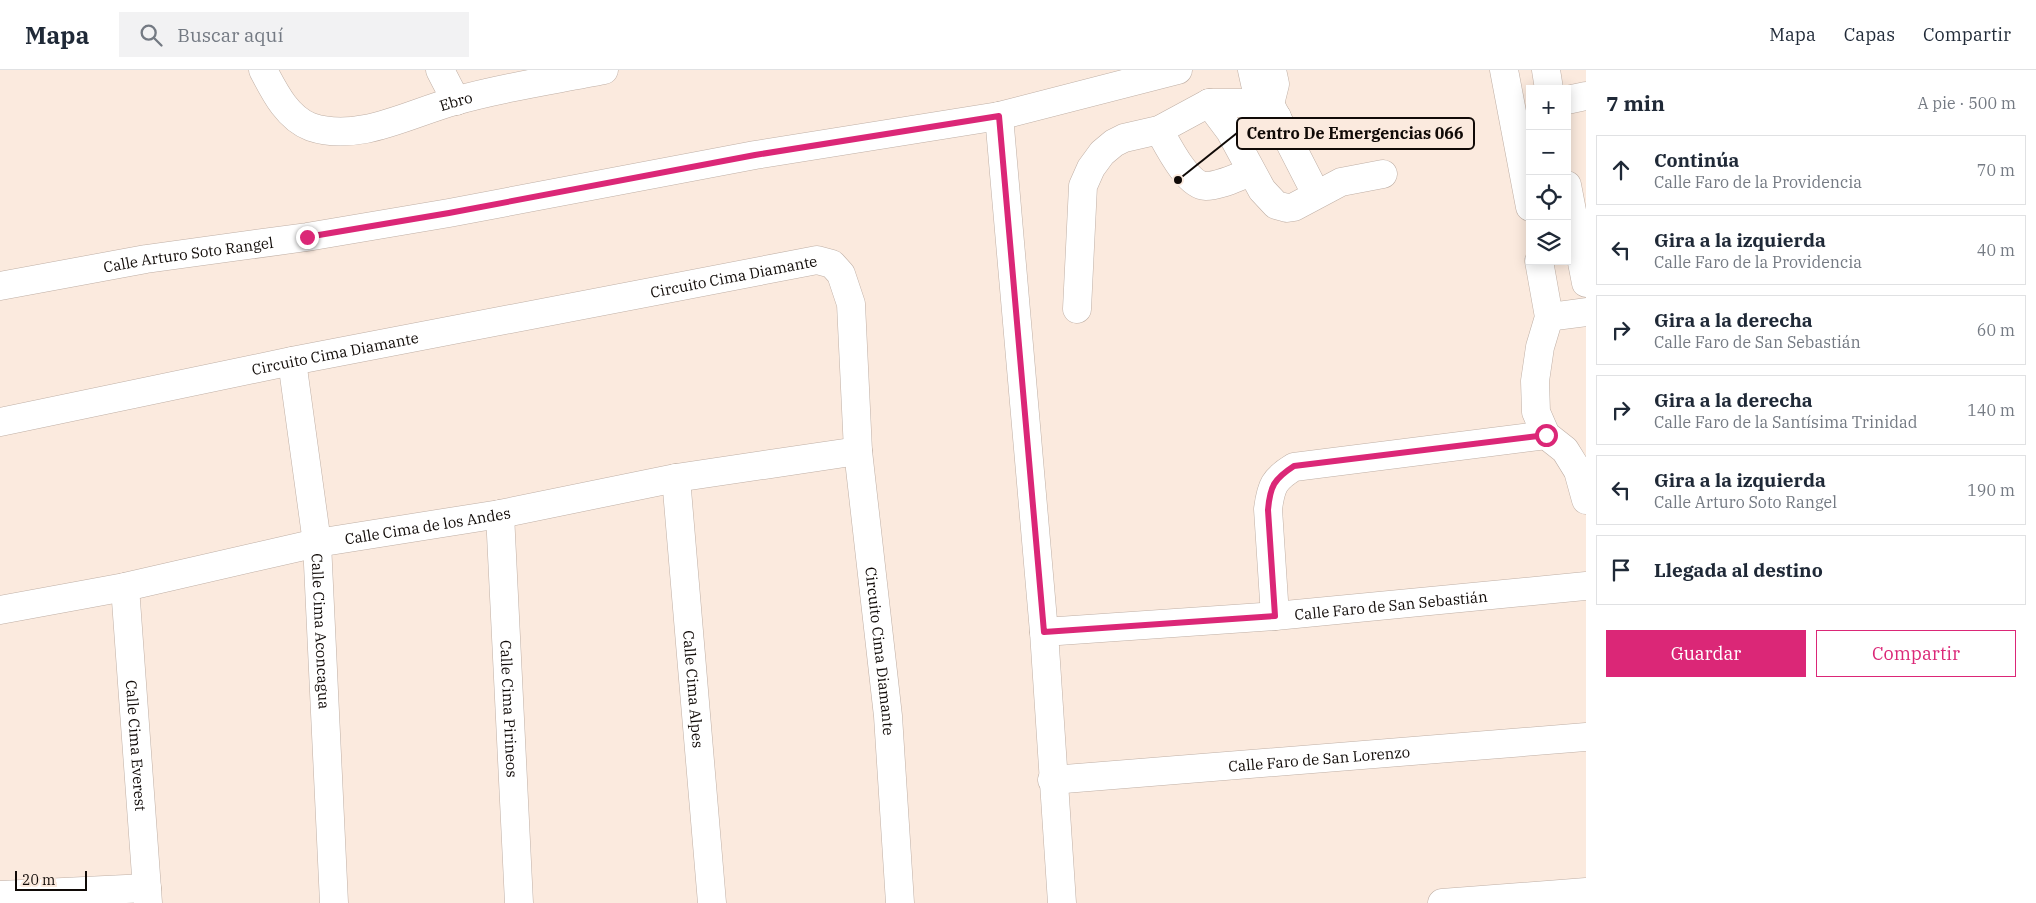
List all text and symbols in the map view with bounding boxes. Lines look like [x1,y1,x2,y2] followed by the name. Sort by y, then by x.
[119,12,469,57] search box
[25,19,89,51] text: Mapa
[137,21,165,49] icon: search
[177,23,283,47] text: Buscar aquí
[1769,23,1816,46] text: Mapa
[1844,23,1895,46] text: Capas
[1923,23,2011,46] text: Compartir
[1526,85,1571,265] map controls
[1526,85,1571,130] button: +
[437,87,474,115] street label: Ebro
[1606,89,1665,117] text: 7 min
[1918,93,2016,113] text: A pie · 500 m
[1237,118,1474,149] callout: Centro De Emergencias 066
[1246,123,1464,143] text: Centro De Emergencias 066
[1526,130,1571,175] button: −
[1654,148,1739,172] text: Continúa
[1607,156,1635,184] icon: ahead
[1977,160,2015,180] text: 70 m
[1654,172,1862,192] text: Calle Faro de la Providencia
[1526,175,1571,220] button: locate
[1526,220,1571,265] button: layers
[296,226,319,249] route end
[1654,228,1826,252] text: Gira a la izquierda
[102,232,274,276] street label: Calle Arturo Soto Rangel
[1607,236,1635,264] icon: left
[1977,240,2015,260] text: 40 m
[649,251,819,301] street label: Circuito Cima Diamante
[1654,252,1862,272] text: Calle Faro de la Providencia
[1654,308,1813,332] text: Gira a la derecha
[1607,316,1635,344] icon: right
[1977,320,2015,340] text: 60 m
[250,327,420,379] street label: Circuito Cima Diamante
[1654,332,1861,352] text: Calle Faro de San Sebastián
[1654,388,1813,412] text: Gira a la derecha
[1607,396,1635,424] icon: right
[1967,400,2015,420] text: 140 m
[1654,412,1917,432] text: Calle Faro de la Santísima Trinidad
[1535,424,1558,447] route start
[1654,468,1826,492] text: Gira a la izquierda
[1607,476,1635,504] icon: left
[1967,480,2015,500] text: 190 m
[1654,492,1837,512] text: Calle Arturo Soto Rangel
[343,503,512,548] street label: Calle Cima de los Andes
[308,553,334,710] street label: Calle Cima Aconcagua
[1607,556,1635,584] icon: arrive
[1654,558,1823,582] text: Llegada al destino
[862,566,899,736] street label: Circuito Cima Diamante
[1293,586,1489,624] street label: Calle Faro de San Sebastián
[679,630,708,749] street label: Calle Cima Alpes
[1606,630,1806,677] button: Guardar
[1816,630,2016,677] button: Compartir
[497,639,522,778] street label: Calle Cima Pirineos
[122,679,151,812] street label: Calle Cima Everest
[1227,742,1411,775] street label: Calle Faro de San Lorenzo
[15,868,88,891] scale bar
[22,871,55,889] text: 20 m

